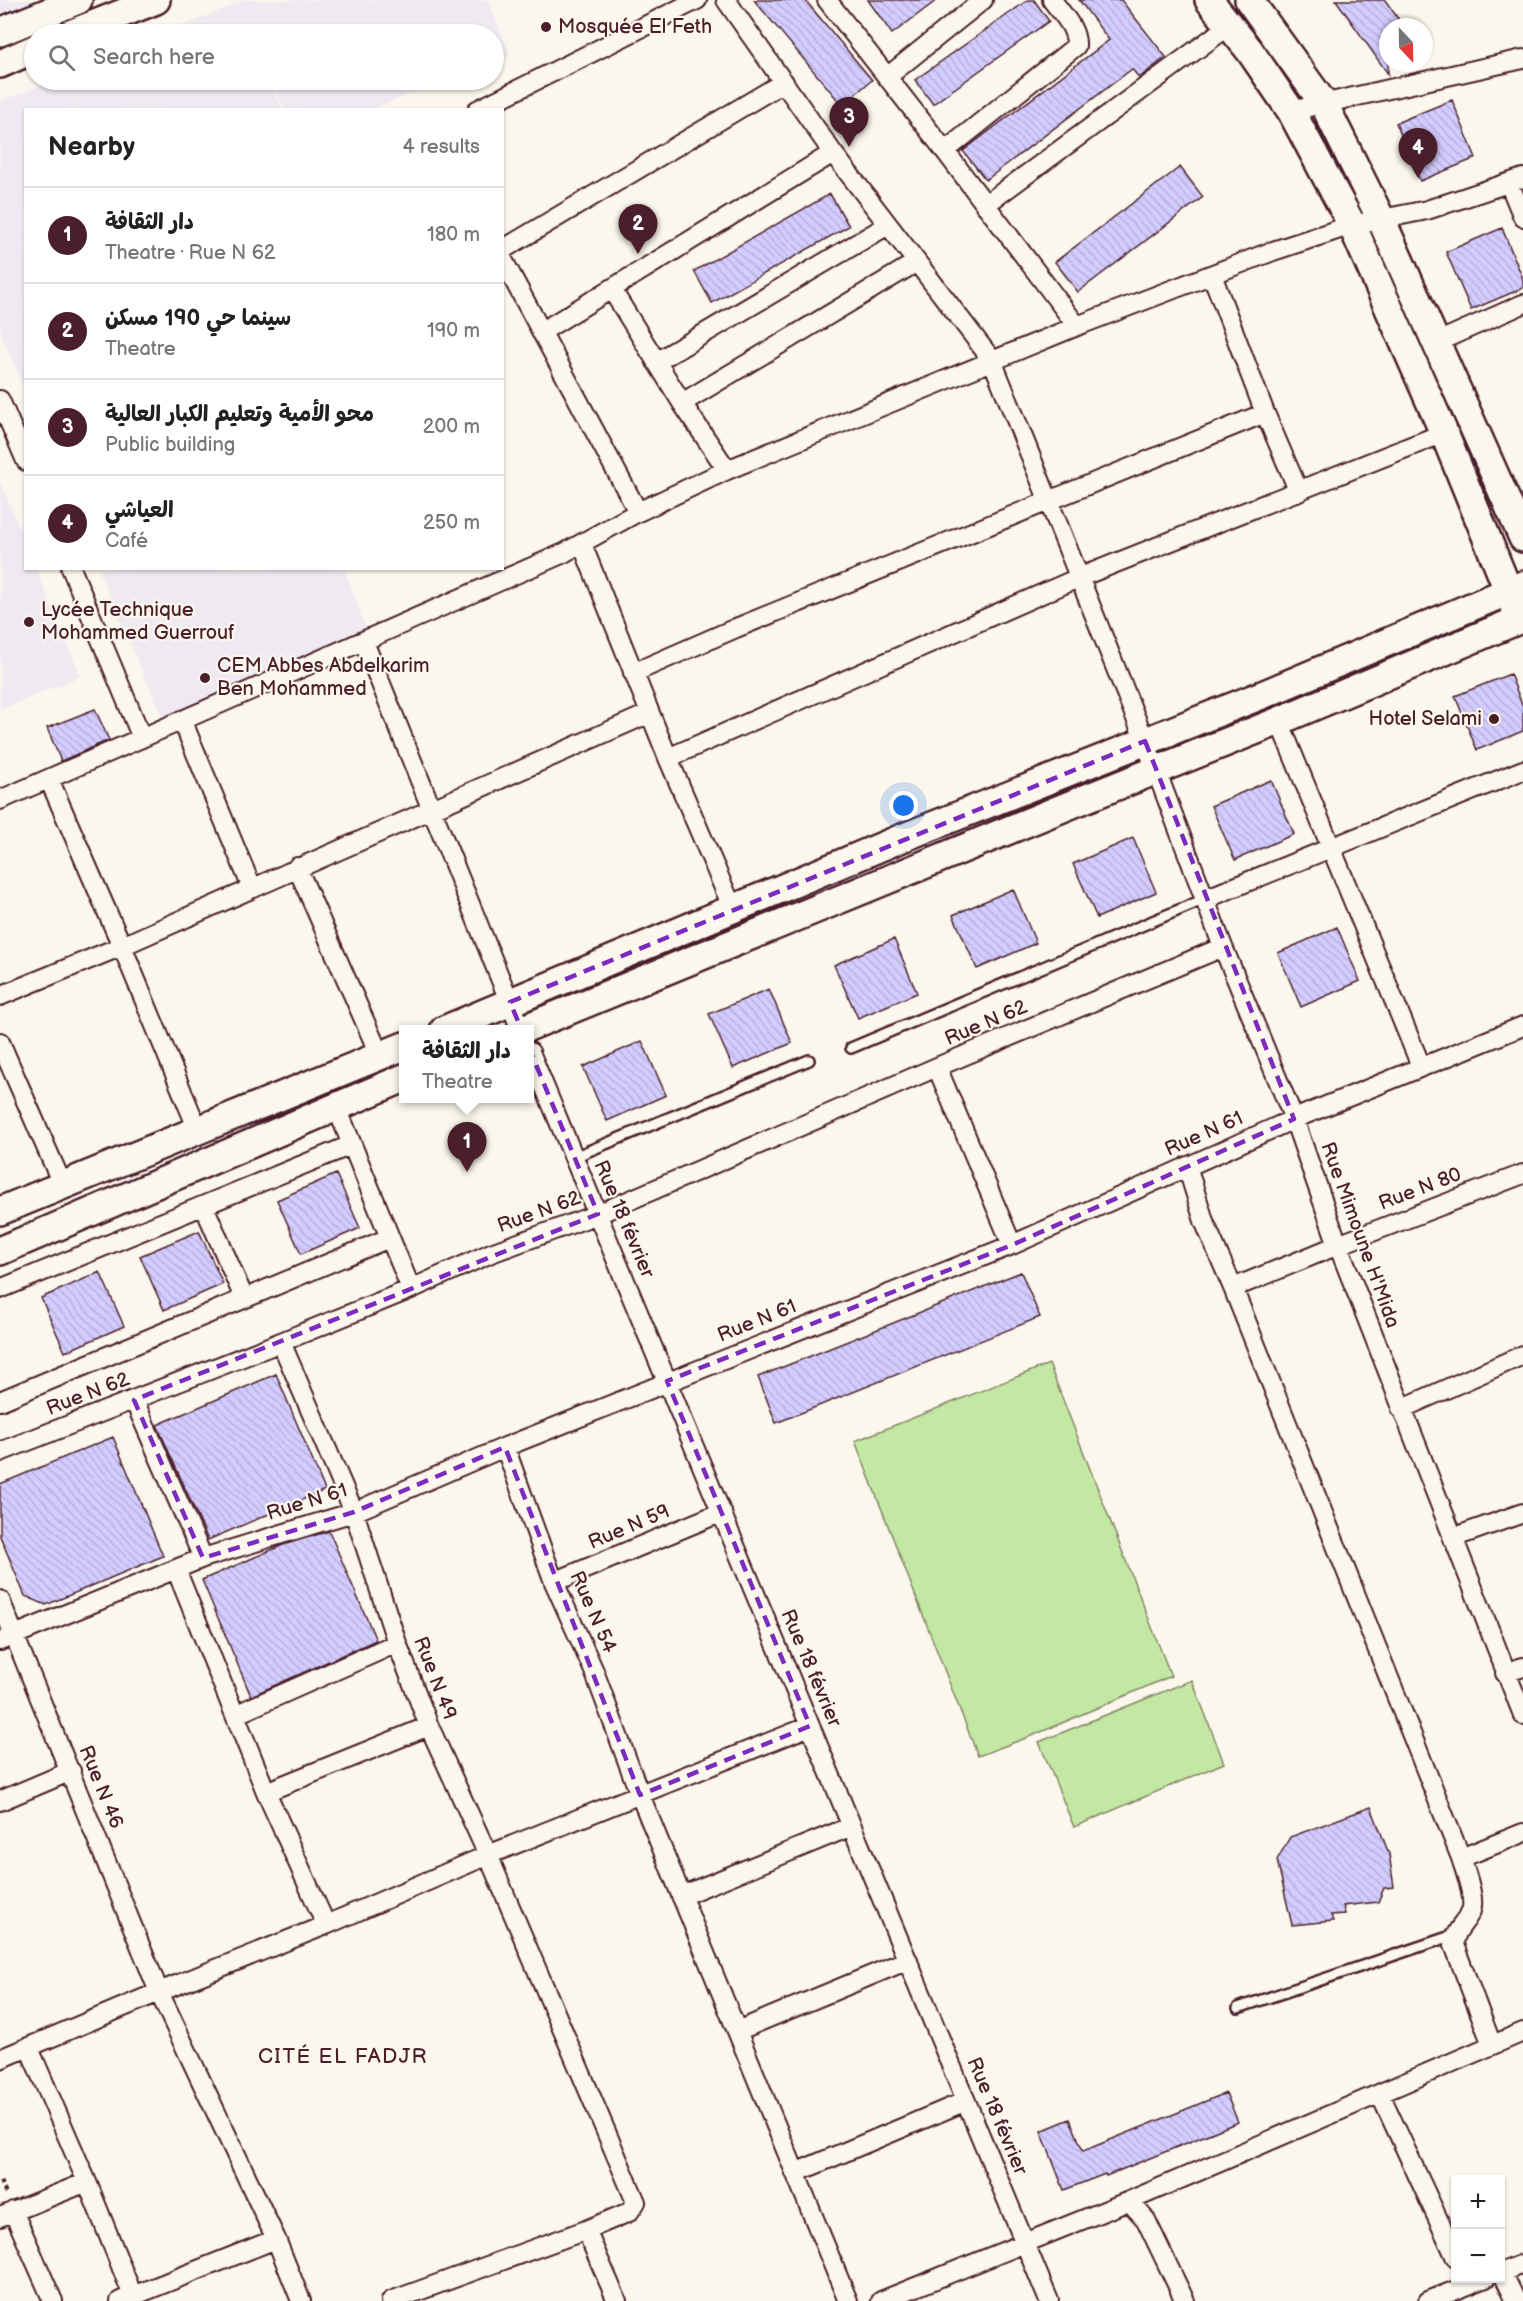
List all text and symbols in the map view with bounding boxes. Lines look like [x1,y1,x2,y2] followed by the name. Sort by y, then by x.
[558,15,712,39] place label: Mosquée El Feth
[1379,18,1433,72] north arrow
[539,20,553,34] marker: Mosquée El Feth
[24,24,504,90] search box
[45,41,78,74] icon: search
[93,44,215,71] text: Search here
[830,98,868,147] pin: 3
[1398,128,1438,178] pin: 4
[48,132,135,163] text: Nearby
[402,135,480,159] text: 4 results
[618,204,658,254] pin: 2
[105,209,194,236] text: دار الثقافة
[63,223,72,247] text: 1
[427,223,480,247] text: 180 m
[105,241,276,265] text: Theatre · Rue N 62
[105,305,291,332] text: سينما حي 190 مسكن
[62,319,73,343] text: 2
[427,319,480,343] text: 190 m
[105,337,176,361] text: Theatre
[105,401,374,428] text: محو الأمية وتعليم الكبار العالية
[62,415,73,439] text: 3
[423,415,480,439] text: 200 m
[105,433,235,457] text: Public building
[105,497,174,524] text: العياشي
[62,511,73,535] text: 4
[423,511,480,535] text: 250 m
[105,529,148,553] text: Café
[41,598,234,645] place label: Lycée Technique Mohammed Guerrouf
[22,615,36,629] marker: Lycée Technique Mohammed Guerrouf
[217,654,429,701] place label: CEM Abbes Abdelkarim Ben Mohammed
[198,671,212,685] marker: CEM Abbes Abdelkarim Ben Mohammed
[1369,707,1482,731] place label: Hotel Selami
[1487,712,1501,726] marker: Hotel Selami
[889,791,918,820] your location
[941,995,1031,1051] street label: Rue N 62
[399,1025,534,1103] popup
[422,1038,511,1065] text: دار الثقافة
[422,1070,493,1094] text: Theatre
[1161,1106,1247,1162] street label: Rue N 61
[448,1122,486,1172] pin: 1
[1315,1139,1405,1331] street label: Rue Mimoune H'Mida
[588,1157,660,1282] street label: Rue 18 février
[1375,1162,1465,1216] street label: Rue N 80
[494,1186,584,1238] street label: Rue N 62
[714,1294,800,1348] street label: Rue N 61
[43,1367,133,1421] street label: Rue N 62
[264,1478,350,1526] street label: Rue N 61
[585,1499,673,1555] street label: Rue N 59
[564,1568,622,1656] street label: Rue N 54
[775,1606,847,1731] street label: Rue 18 février
[408,1633,462,1723] street label: Rue N 49
[73,1742,129,1832] street label: Rue N 46
[258,2044,428,2069] district label: CITÉ EL FADJR
[961,2054,1033,2179] street label: Rue 18 février
[1451,2175,1505,2283] map controls
[1451,2175,1505,2229] button: +
[1451,2229,1505,2283] button: −

